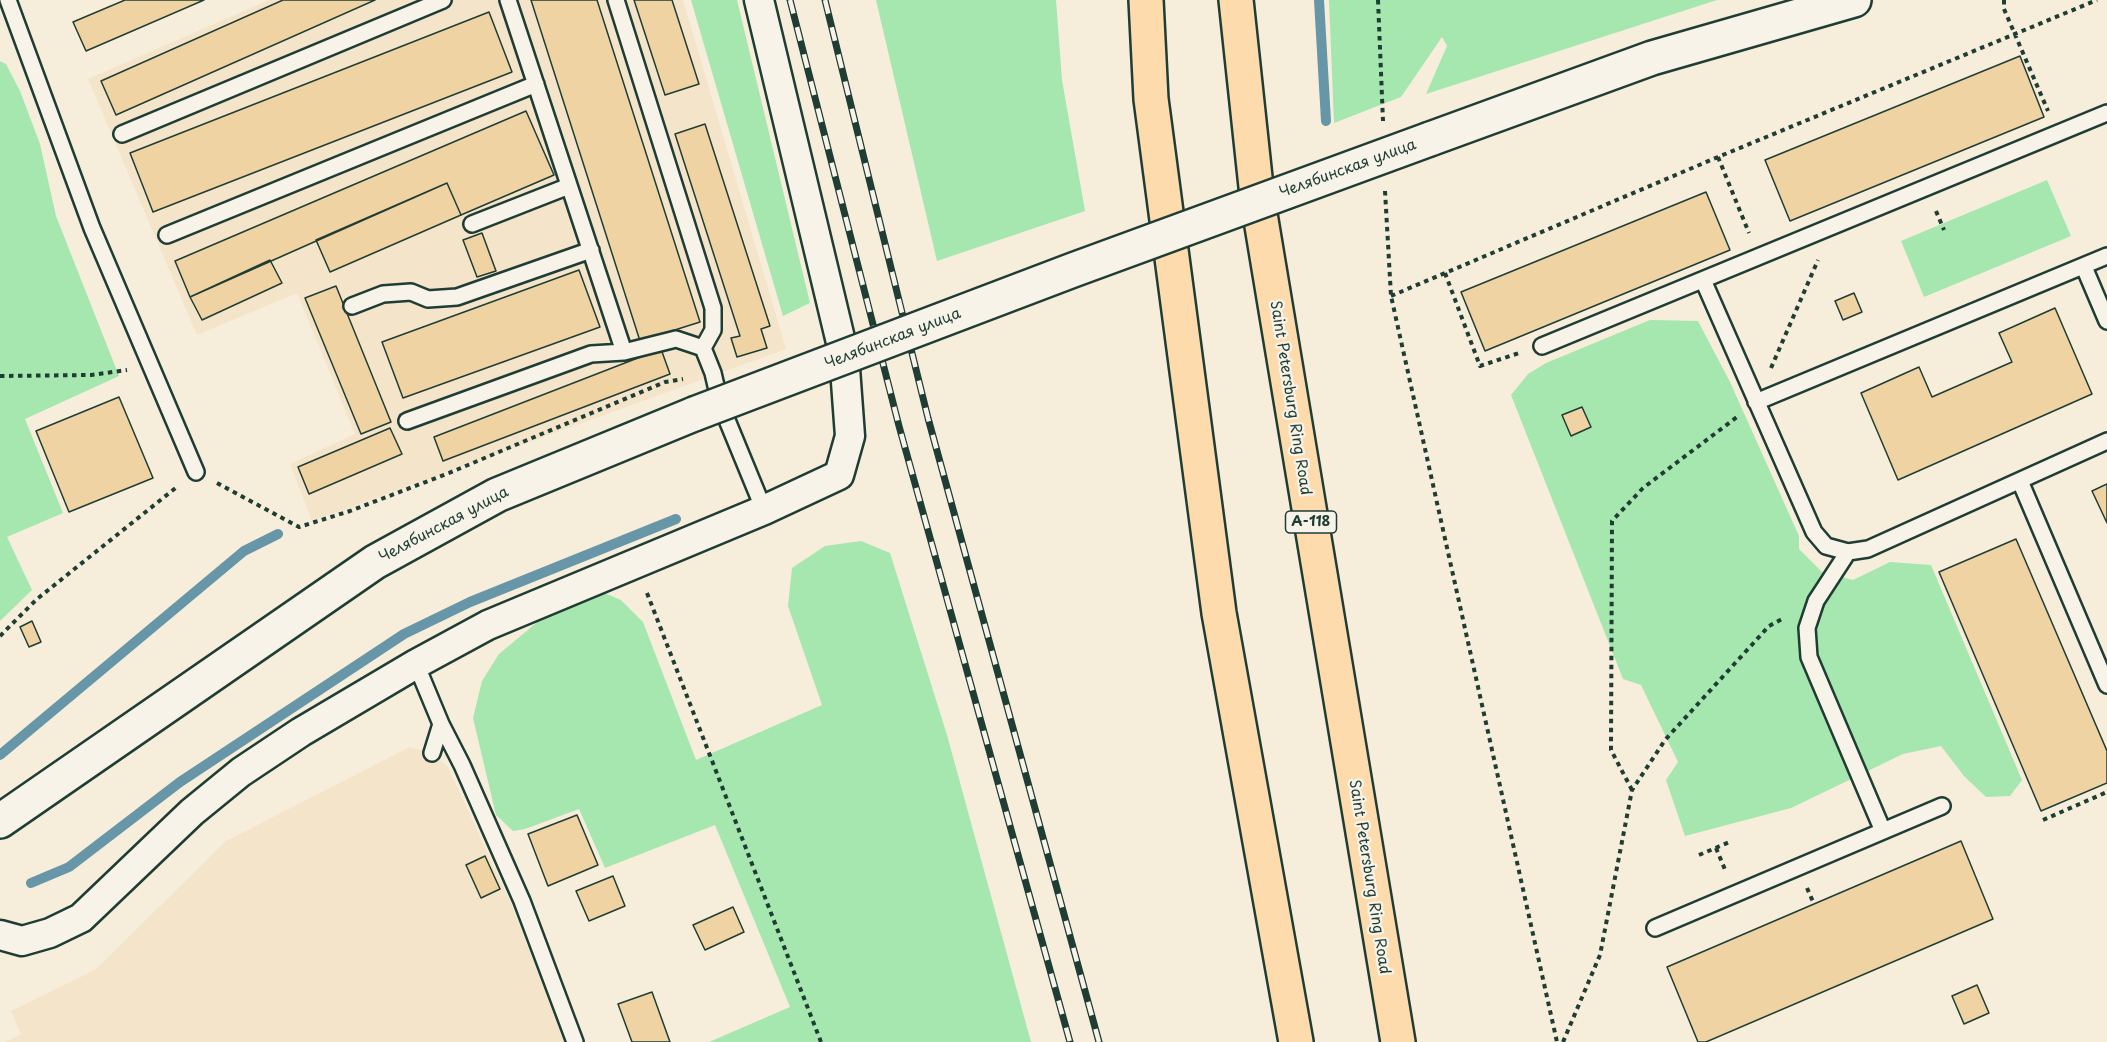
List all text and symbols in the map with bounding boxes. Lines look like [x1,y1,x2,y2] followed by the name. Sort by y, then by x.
[1277,136,1419,202] street label: Челябинская улица
[1266,299,1314,497] street label: Saint Petersburg Ring Road
[822,305,964,373] street label: Челябинская улица
[376,483,512,567] street label: Челябинская улица
[1286,511,1336,533] road number: А-118
[1345,778,1393,976] street label: Saint Petersburg Ring Road

